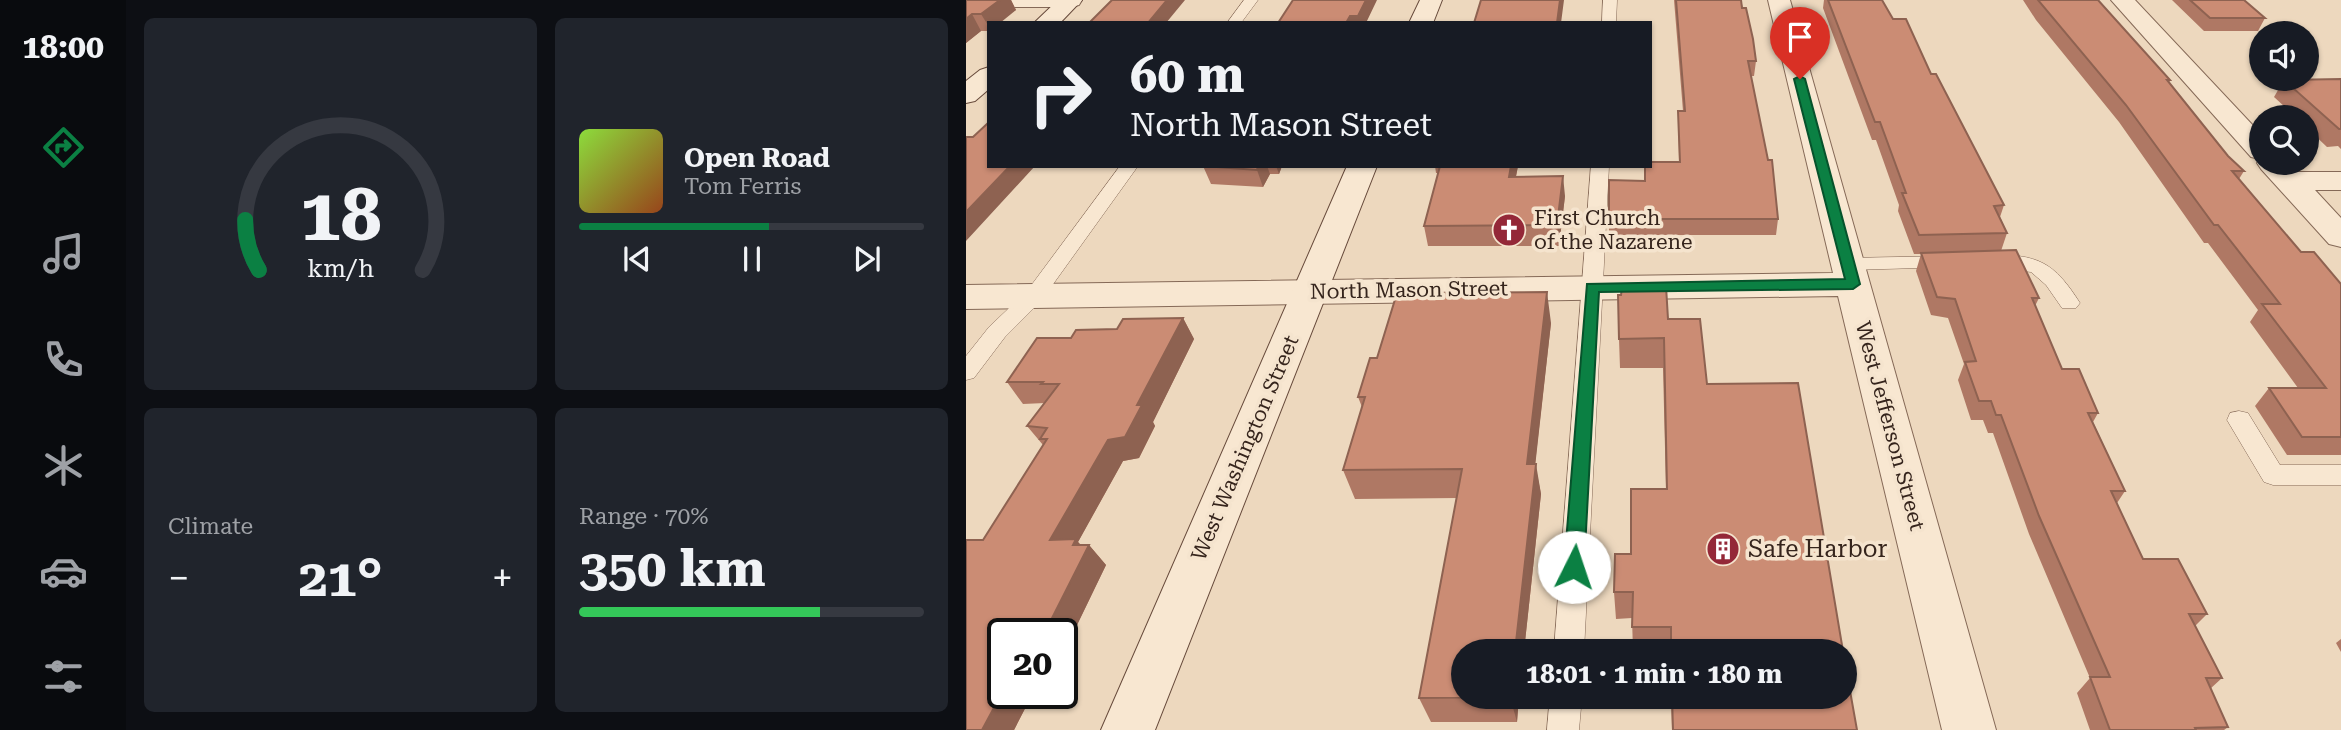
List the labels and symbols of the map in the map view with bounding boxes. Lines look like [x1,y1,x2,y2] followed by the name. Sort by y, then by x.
[1770,7,1830,79] pin
[1534,206,1693,254] place label: First Church of the Nazarene
[1490,211,1528,249] church icon: First Church of the Nazarene
[1310,276,1508,304] street label: North Mason Street
[1851,319,1929,533] street label: West Jefferson Street
[1187,332,1303,564] street label: West Washington Street
[1537,530,1611,604] position arrow
[1704,530,1742,568] building icon: Safe Harbor
[1748,535,1887,563] place label: Safe Harbor
[987,618,1078,709] speed limit sign: 20

